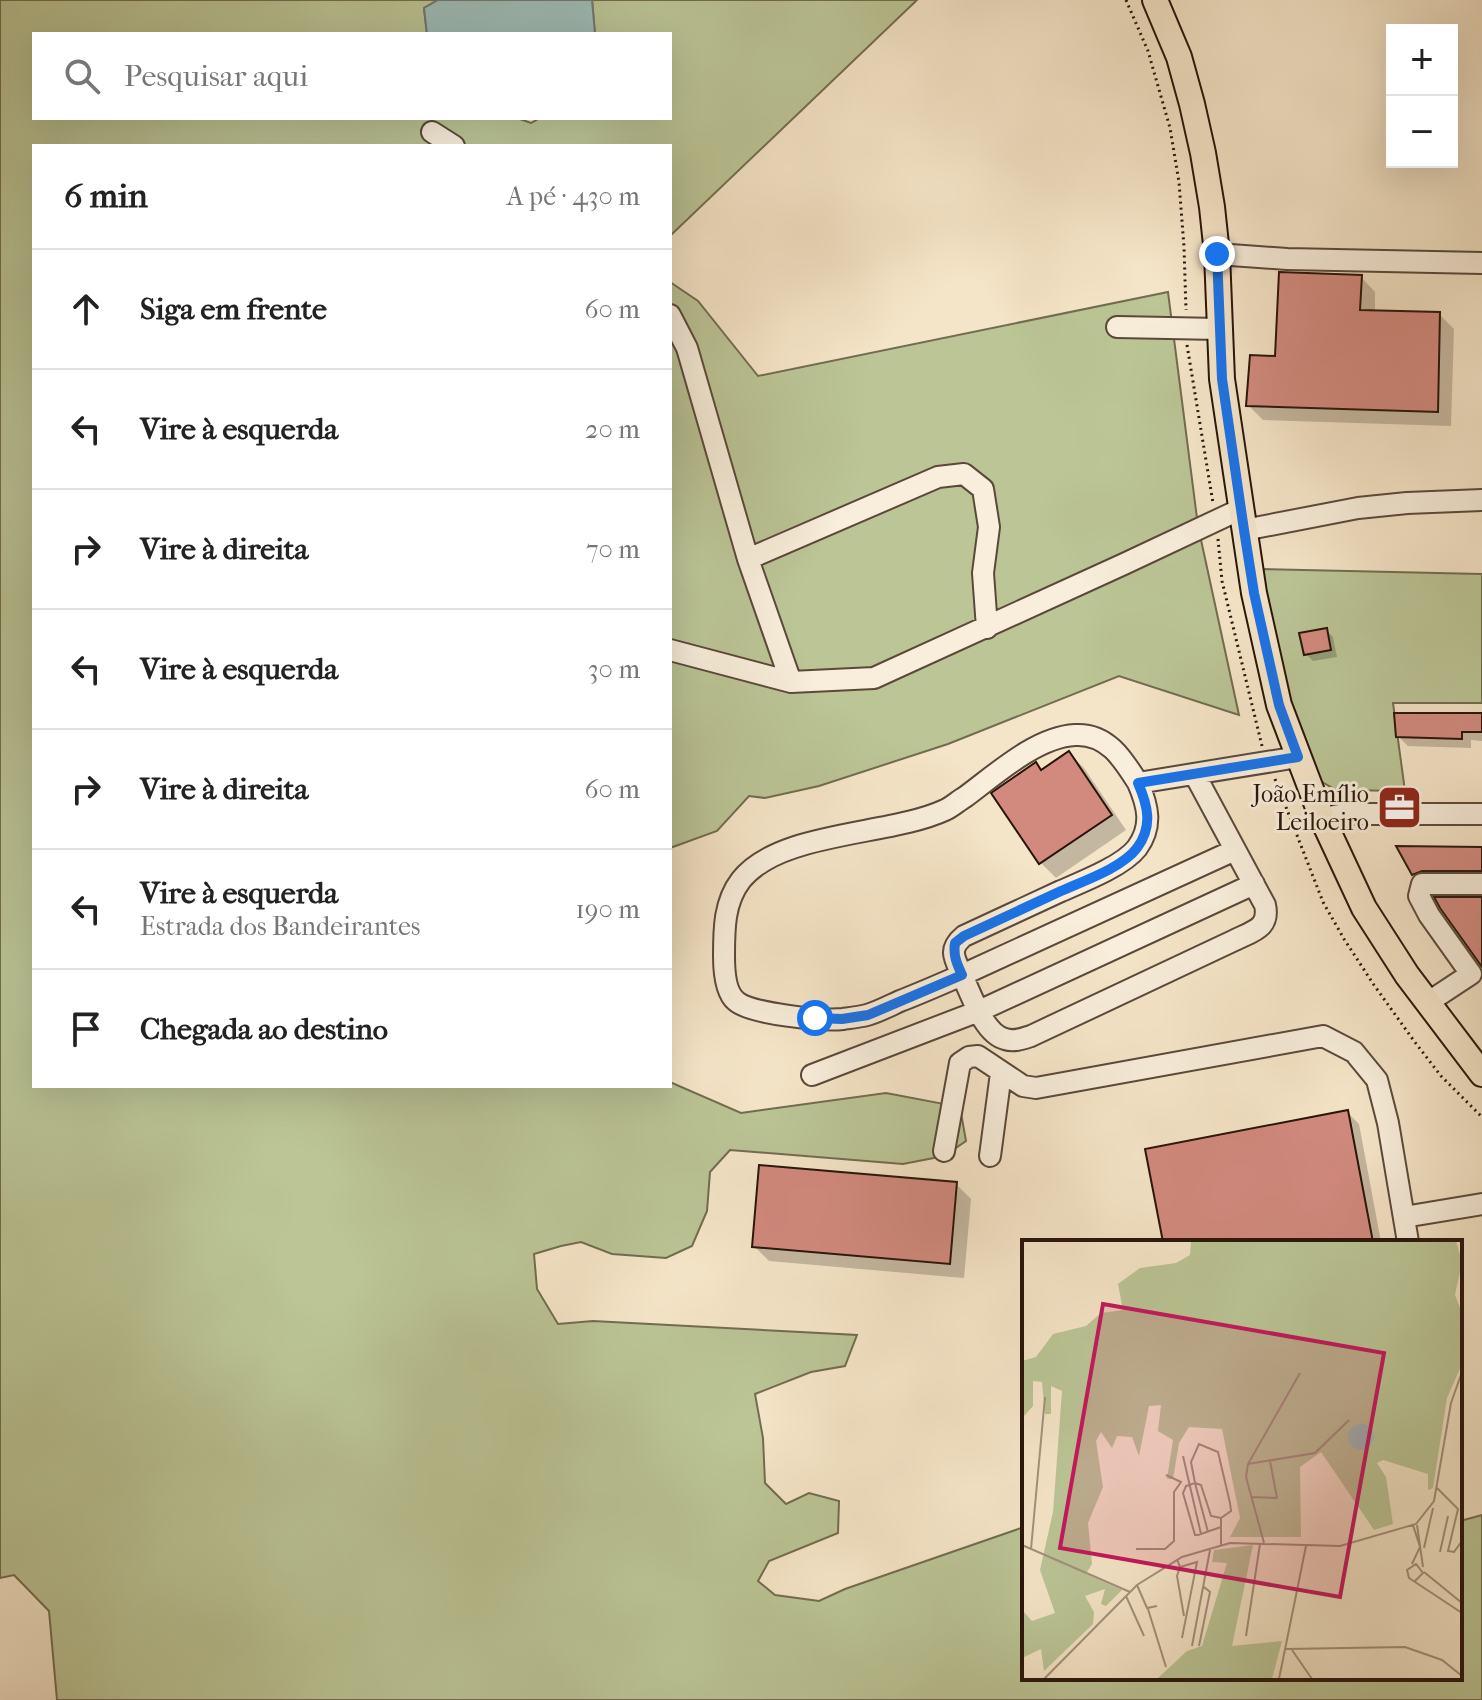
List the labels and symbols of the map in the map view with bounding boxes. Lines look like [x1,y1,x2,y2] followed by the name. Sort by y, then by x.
[1199,236,1235,272] route end
[1250,780,1369,836] place label: João Emílio Leiloeiro
[1376,784,1424,832] office icon: João Emílio Leiloeiro
[797,1000,833,1036] route start
[1022,1240,1462,1680] inset map

